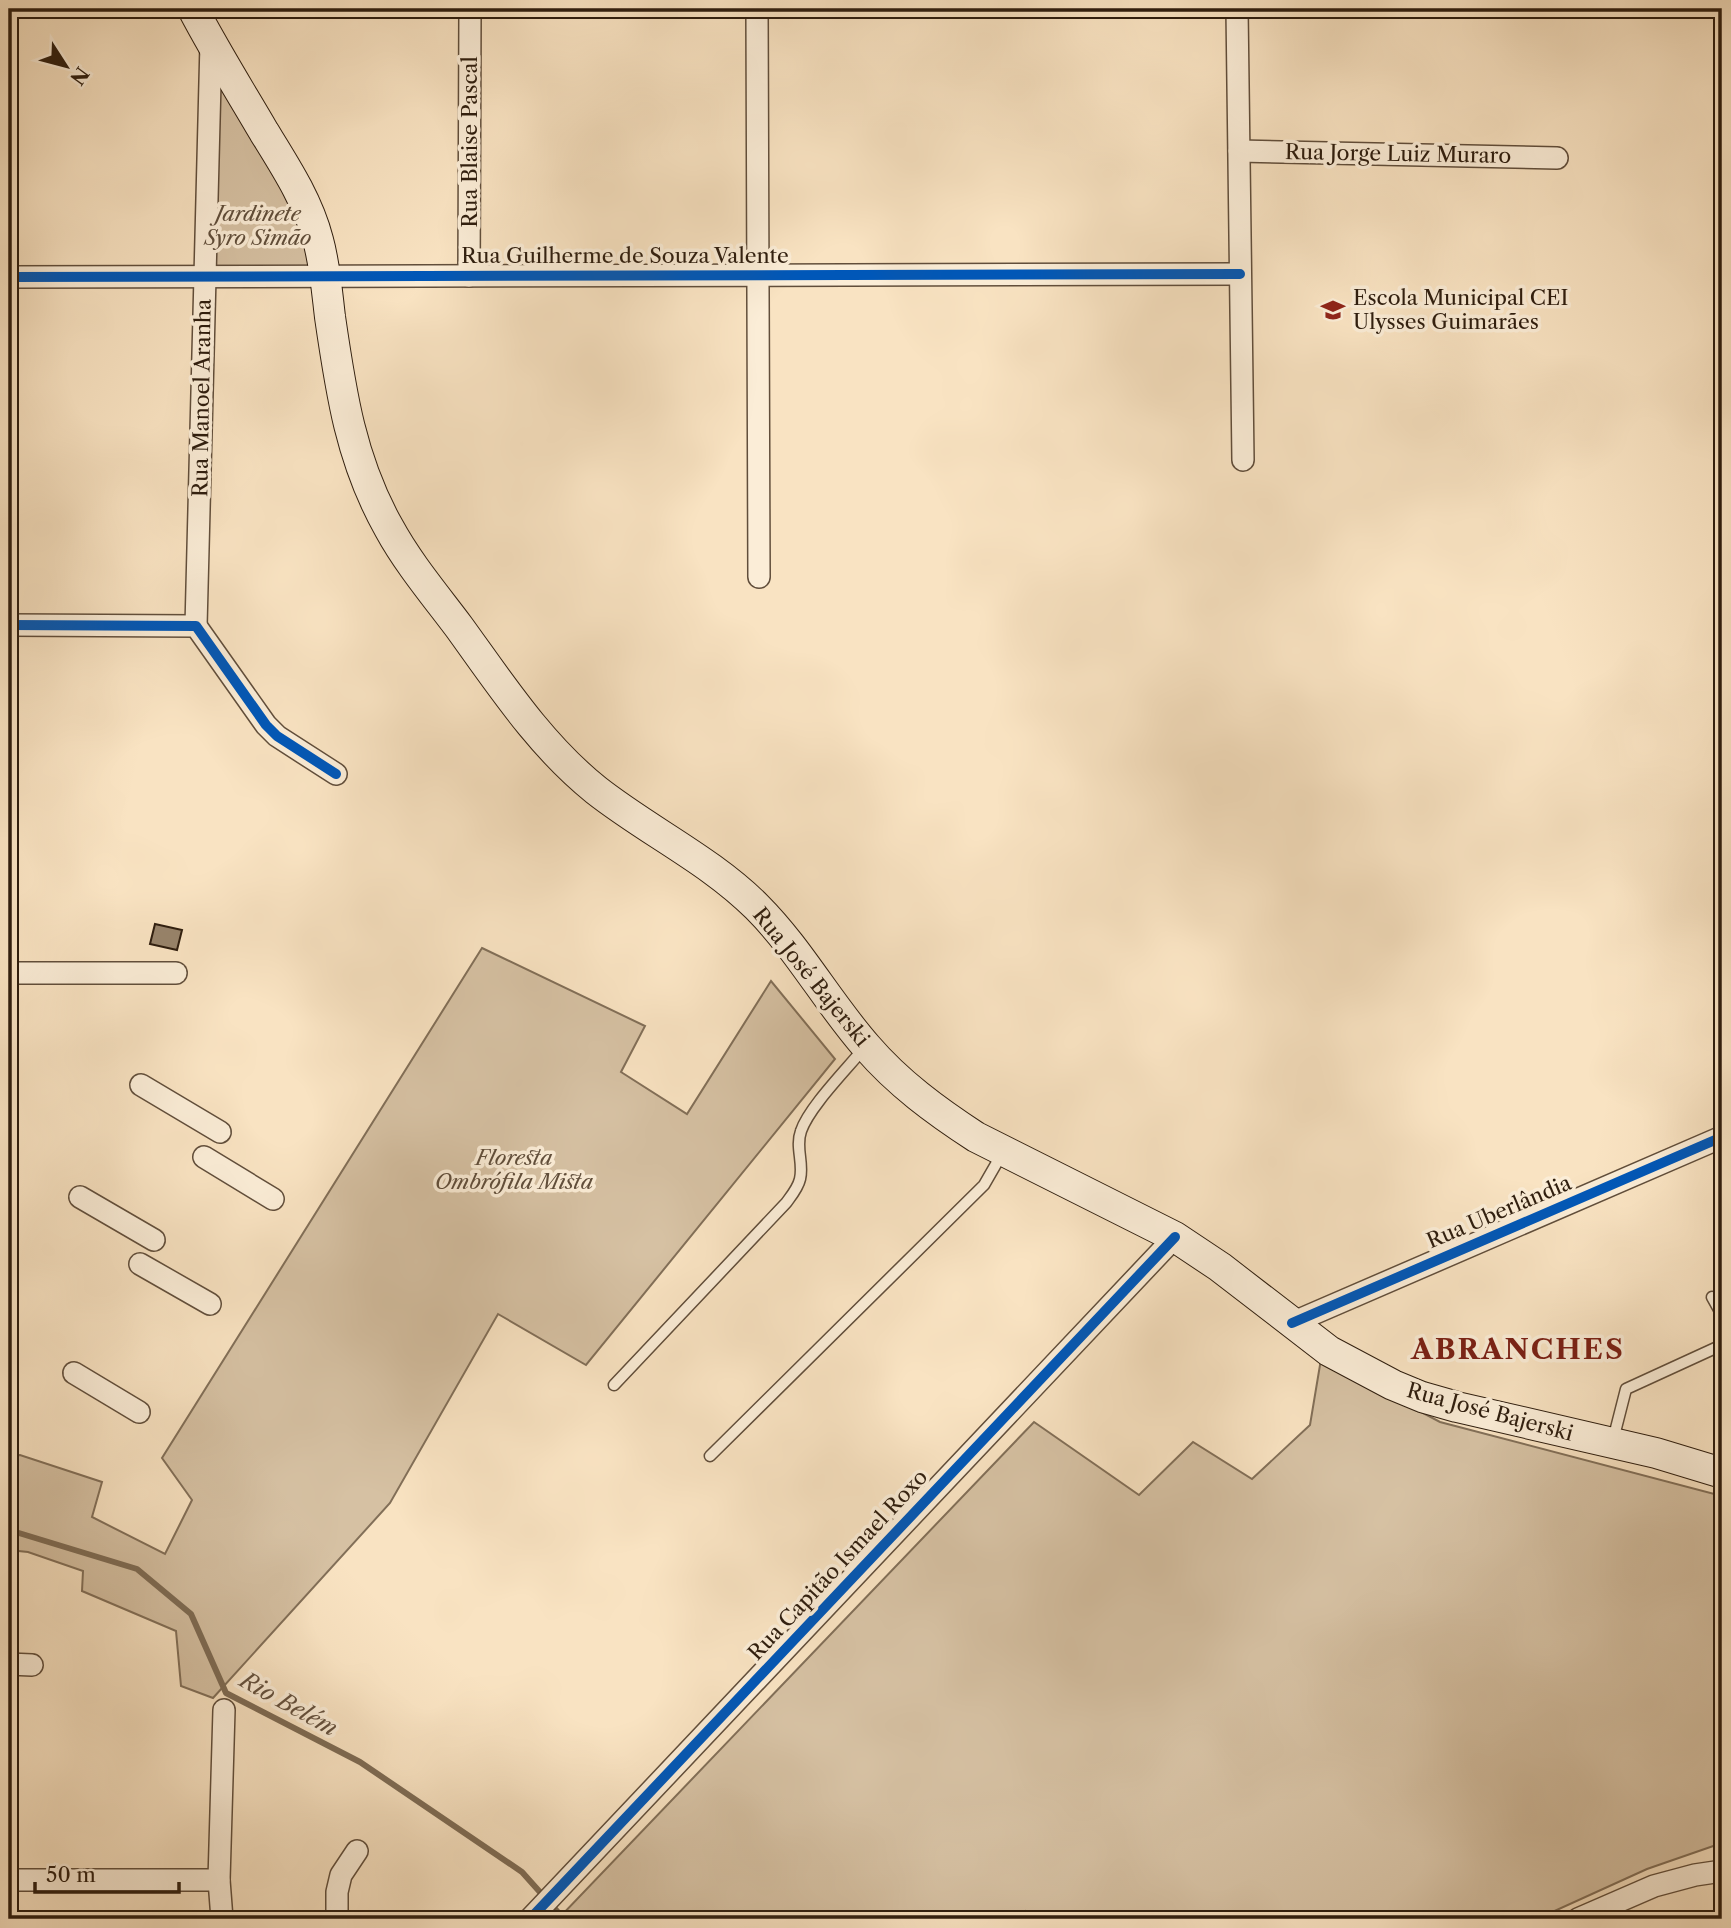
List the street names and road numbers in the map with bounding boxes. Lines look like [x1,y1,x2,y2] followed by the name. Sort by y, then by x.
[457,56,482,228] street label: Rua Blaise Pascal
[1285,139,1511,168] street label: Rua Jorge Luiz Muraro
[461,243,789,268] street label: Rua Guilherme de Souza Valente
[187,298,216,497] street label: Rua Manoel Aranha
[748,902,875,1051] street label: Rua José Bajerski
[1423,1169,1576,1253] street label: Rua Uberlândia
[1404,1377,1576,1446] street label: Rua José Bajerski
[743,1464,933,1665] street label: Rua Capitão Ismael Roxo

